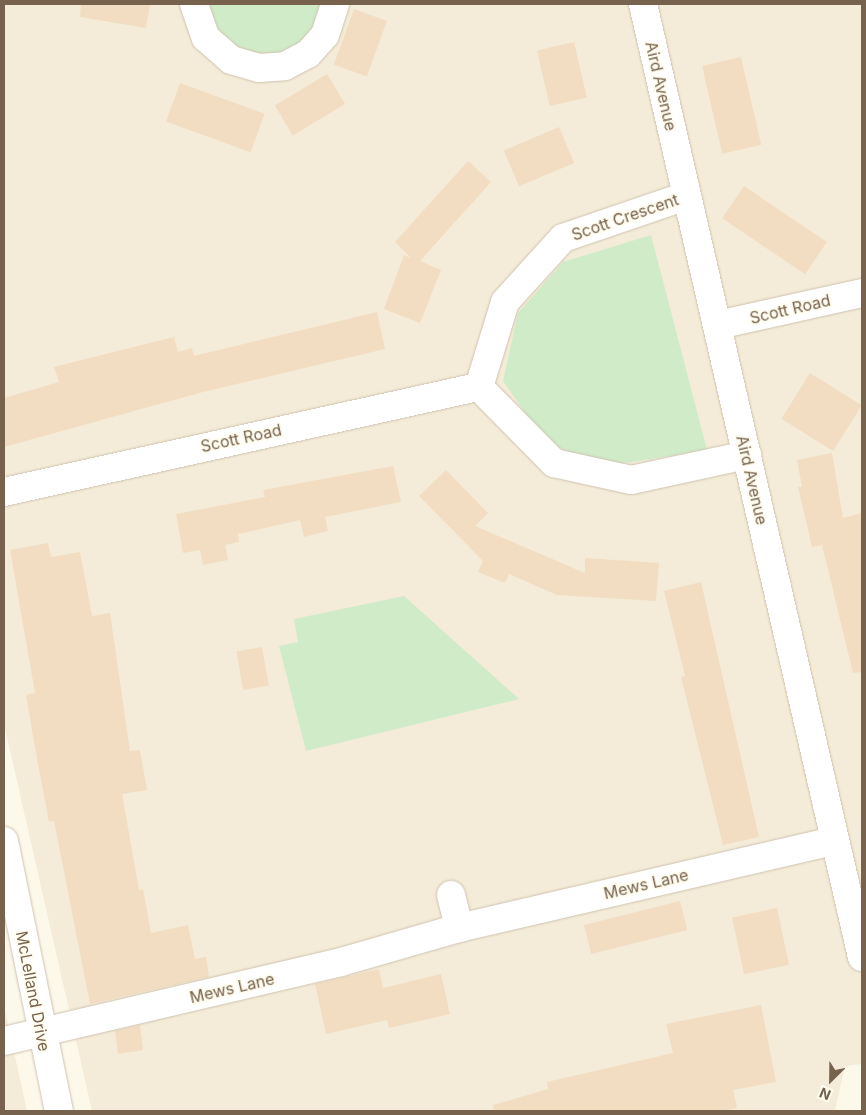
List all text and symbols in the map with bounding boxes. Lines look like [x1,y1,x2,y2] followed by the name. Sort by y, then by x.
[641,39,681,133] street label: Aird Avenue
[569,190,681,244] street label: Scott Crescent
[748,290,832,328] street label: Scott Road
[199,420,283,456] street label: Scott Road
[732,433,772,527] street label: Aird Avenue
[602,865,690,903] street label: Mews Lane
[12,929,54,1053] street label: McLelland Drive
[188,969,276,1007] street label: Mews Lane
[806,1055,856,1105] north arrow
[817,1084,833,1104] text: N

